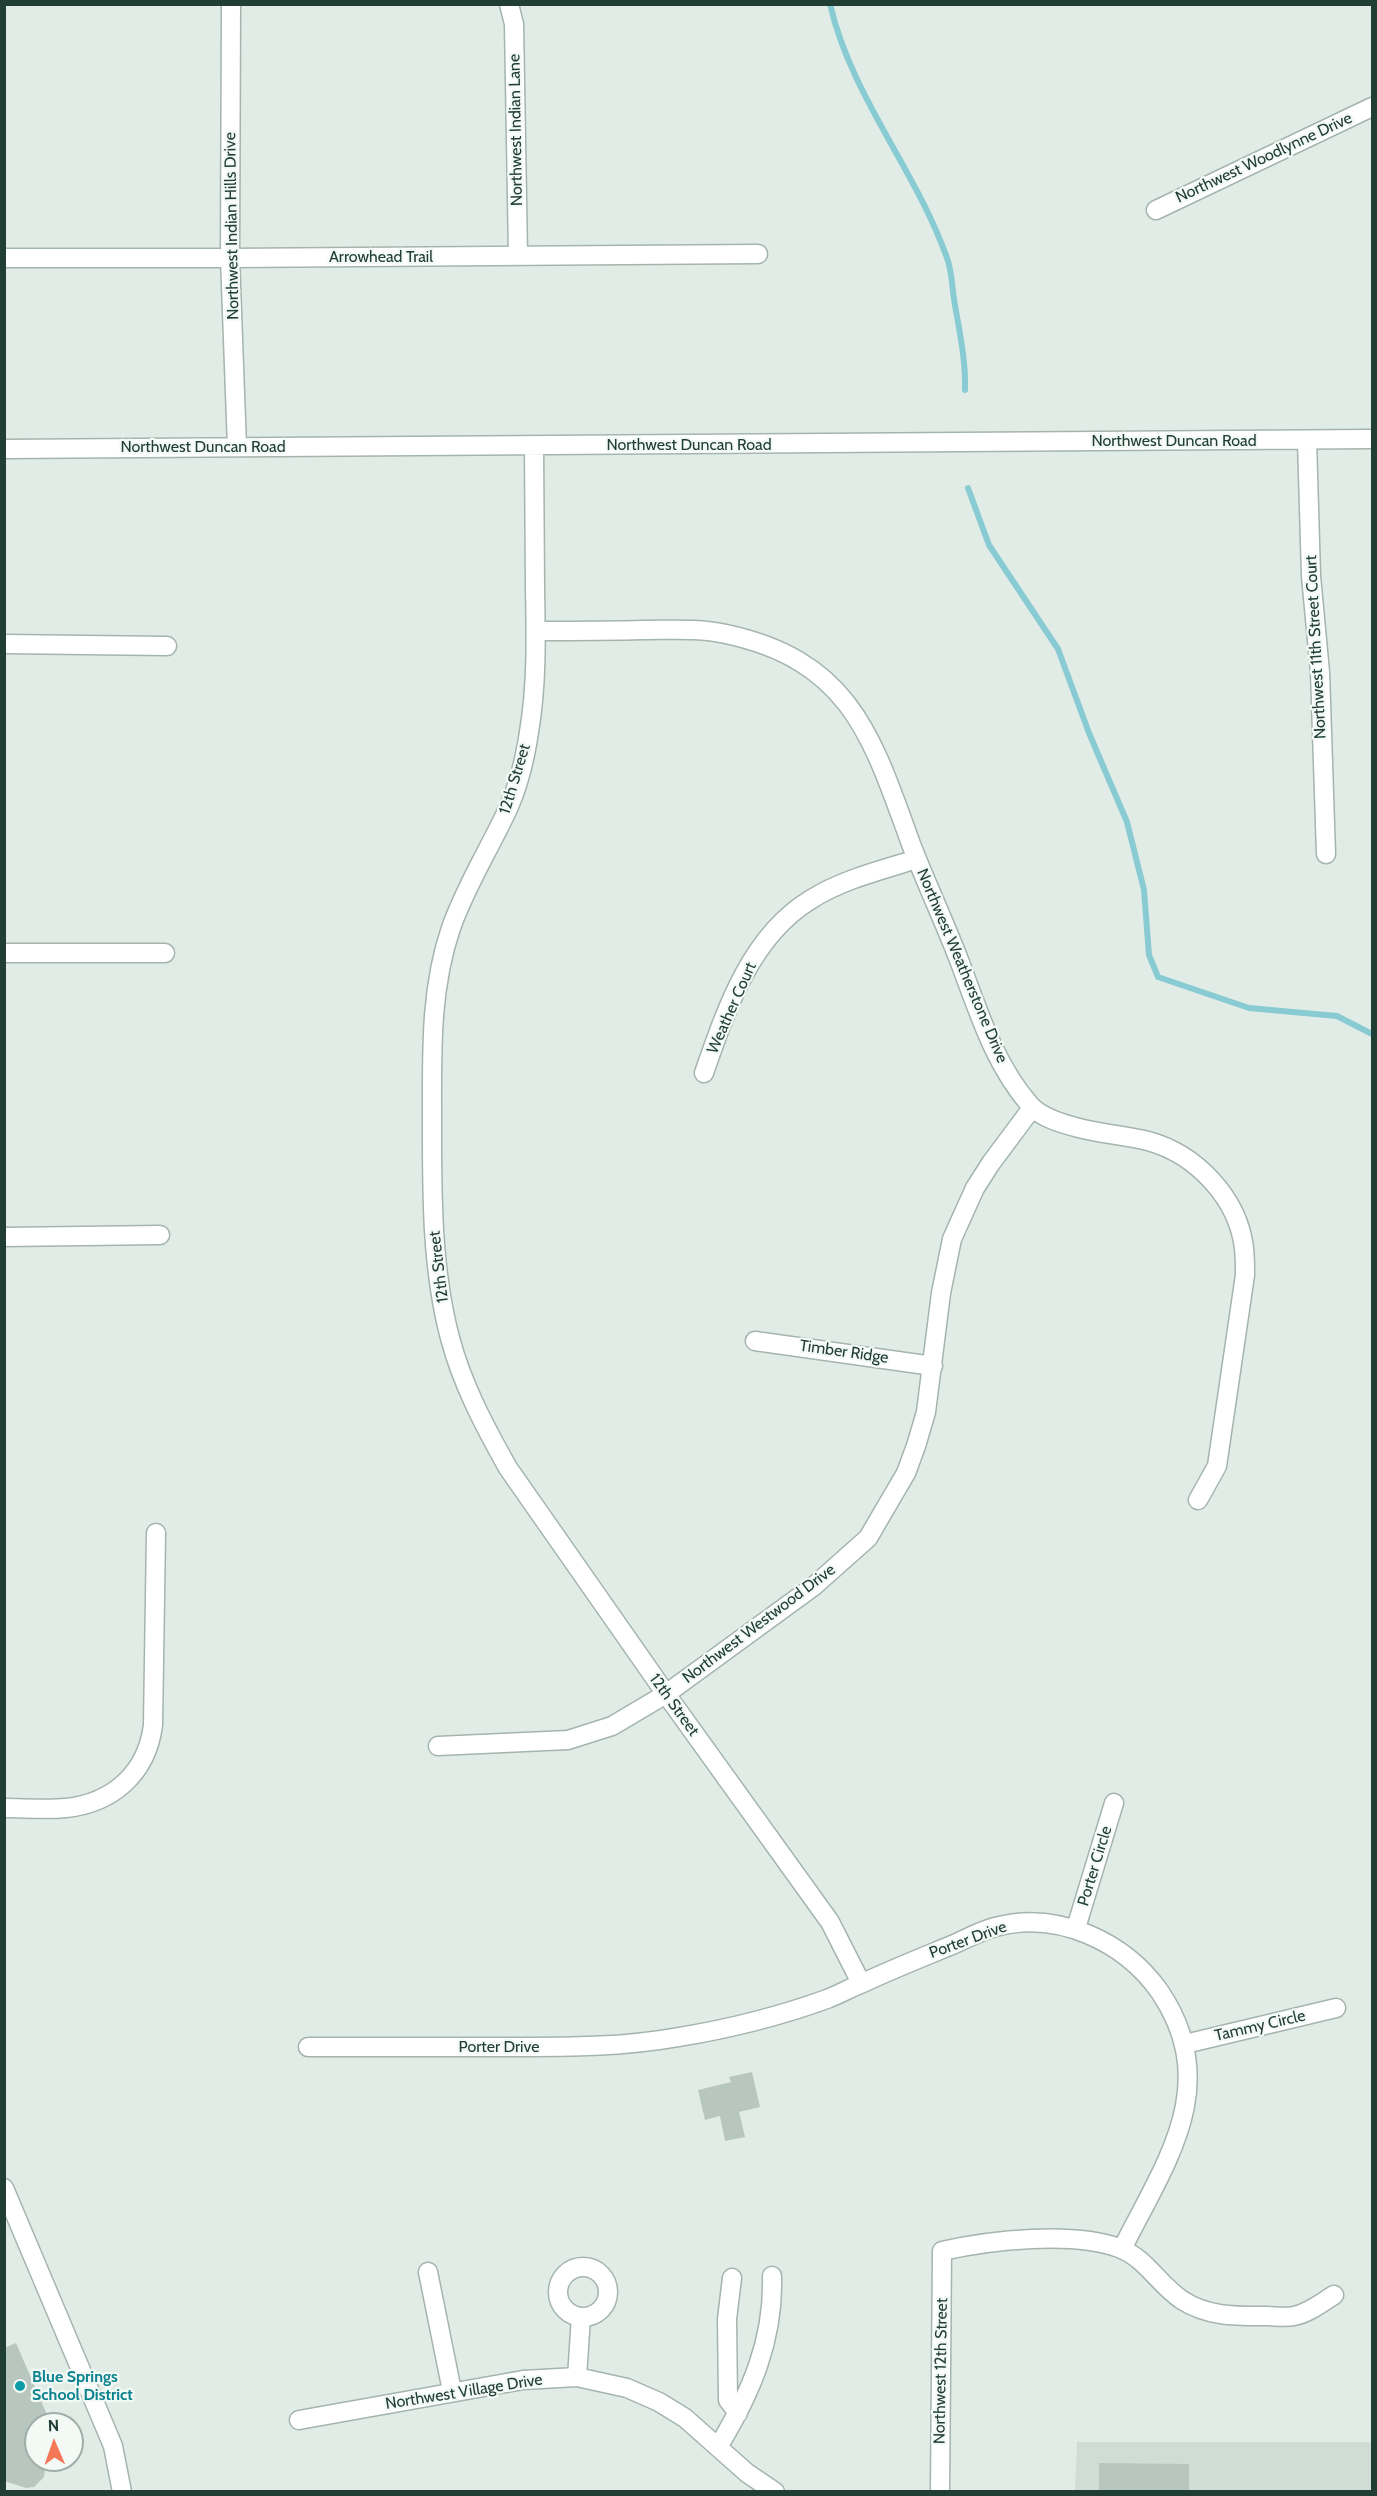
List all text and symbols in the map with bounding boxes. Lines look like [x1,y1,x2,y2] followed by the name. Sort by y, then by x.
[505,54,527,206] street label: Northwest Indian Lane
[1173,109,1355,207] street label: Northwest Woodlynne Drive
[221,132,243,320] street label: Northwest Indian Hills Drive
[329,247,433,267] street label: Arrowhead Trail
[1091,431,1257,451] street label: Northwest Duncan Road
[606,435,772,455] street label: Northwest Duncan Road
[120,437,286,457] street label: Northwest Duncan Road
[1302,555,1330,739] street label: Northwest 11th Street Court
[495,742,535,816] street label: 12th Street
[912,866,1012,1066] street label: Northwest Weatherstone Drive
[703,959,761,1057] street label: Weather Court
[425,1230,453,1304] street label: 12th Street
[798,1336,890,1368] street label: Timber Ridge
[679,1560,839,1688] street label: Northwest Westwood Drive
[645,1670,703,1740] street label: 12th Street
[1074,1824,1116,1908] street label: Porter Circle
[927,1917,1009,1963] street label: Porter Drive
[1213,2006,1307,2046] street label: Tammy Circle
[459,2037,539,2057] street label: Porter Drive
[930,2298,952,2444] street label: Northwest 12th Street
[32,2367,133,2405] place label: Blue Springs School District
[384,2370,544,2414] street label: Northwest Village Drive
[13,2379,27,2393] marker: Blue Springs School District
[24,2412,84,2472] north arrow
[47,2416,59,2435] text: N

